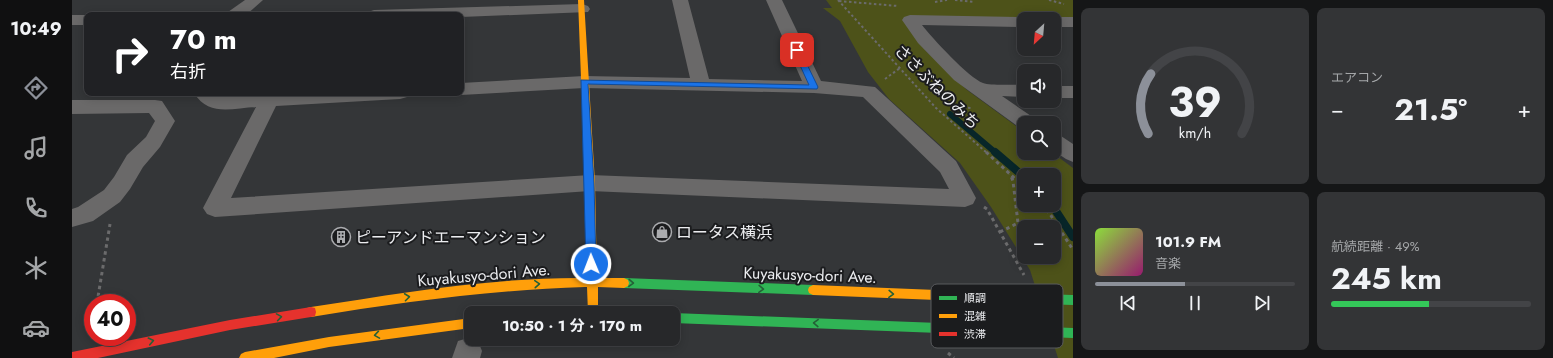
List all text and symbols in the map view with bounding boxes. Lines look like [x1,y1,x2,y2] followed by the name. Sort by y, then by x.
[1017,12,1061,56] north arrow
[1017,12,1061,264] map controls
[10,16,62,42] text: 10:49
[170,19,237,60] text: 70 m
[104,28,156,80] icon: right
[780,33,814,67] pin
[786,39,808,61] icon: arrive
[889,39,985,135] street label: ささぶねのみち
[170,59,206,85] text: 右折
[1017,64,1061,108] button: sound
[1331,68,1383,87] text: エアコン
[1168,72,1222,133] text: 39
[22,74,50,102] icon: directions
[1394,88,1467,131] text: 21.5°
[1331,93,1344,125] text: −
[1517,93,1531,125] text: +
[1017,116,1061,160] button: search
[1179,123,1211,143] text: km/h
[22,134,50,162] icon: music
[1017,168,1061,212] button: +
[22,194,50,222] icon: phone
[1017,220,1061,264] button: −
[651,221,673,243] shop icon: ロータス横浜
[676,221,772,244] place label: ロータス横浜
[330,226,352,248] building icon: ピーアンドエーマンション
[355,226,546,249] place label: ピーアンドエーマンション
[1155,231,1221,253] text: 101.9 FM
[1331,237,1420,256] text: 航続距離 · 49%
[570,243,612,285] position arrow
[22,254,50,282] icon: climate
[1155,254,1181,273] text: 音楽
[1331,257,1442,300] text: 245 km
[417,258,551,292] street label: Kuyakusyo-dori Ave.
[743,261,877,289] street label: Kuyakusyo-dori Ave.
[628,279,634,288] one-way arrow
[534,280,540,289] one-way arrow
[758,284,764,293] one-way arrow
[931,284,1063,348] legend
[888,289,894,298] one-way arrow
[964,290,986,306] text: 順調
[1117,292,1139,314] icon: previous
[1184,292,1206,314] icon: pause
[1251,292,1273,314] icon: next
[404,293,410,302] one-way arrow
[84,294,136,346] speed limit sign: 40
[964,308,986,324] text: 混雑
[276,313,282,322] one-way arrow
[22,314,50,342] icon: car
[502,315,642,337] text: 10:50 · 1 分 · 170 m
[813,319,819,327] one-way arrow
[964,326,986,342] text: 渋滞
[374,330,380,338] one-way arrow
[148,338,154,346] one-way arrow

